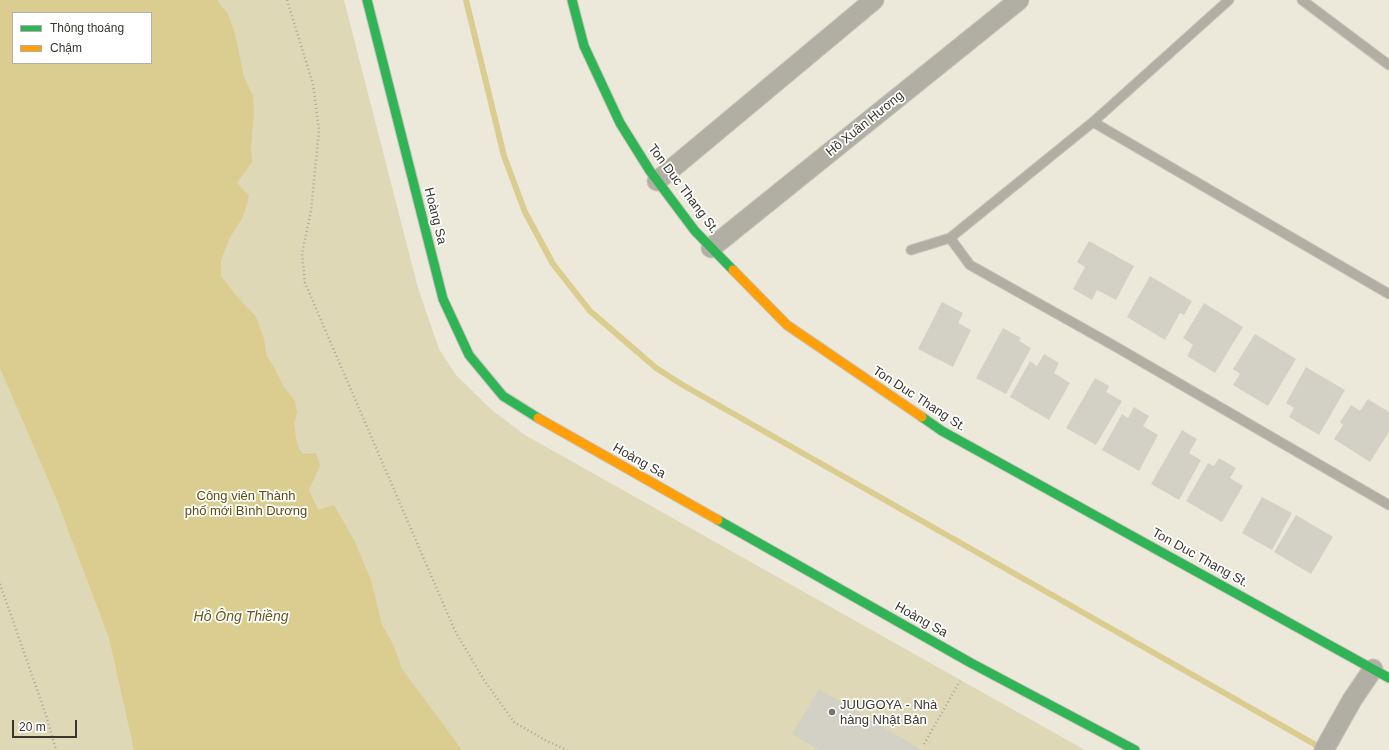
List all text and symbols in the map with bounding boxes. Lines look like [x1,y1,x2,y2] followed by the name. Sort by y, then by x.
[12,12,152,64] legend
[50,21,124,35] text: Thông thoáng
[50,41,82,55] text: Chậm
[823,88,907,160] street label: Hồ Xuân Hương
[644,141,722,237] street label: Ton Duc Thang St.
[420,186,450,246] street label: Hoàng Sa
[870,363,968,435] street label: Ton Duc Thang St.
[610,440,668,482] street label: Hoàng Sa
[185,488,307,519] park label: Công viên Thành phố mới Bình Dương
[1149,525,1251,591] street label: Ton Duc Thang St.
[892,599,950,641] street label: Hoàng Sa
[194,609,288,625] water label: Hồ Ông Thiềng
[840,697,937,728] place label: JUUGOYA - Nhà hàng Nhật Bản
[827,707,837,717] marker: JUUGOYA - Nhà hàng Nhật Bản
[14,712,79,738] scale bar
[19,720,46,734] text: 20 m

